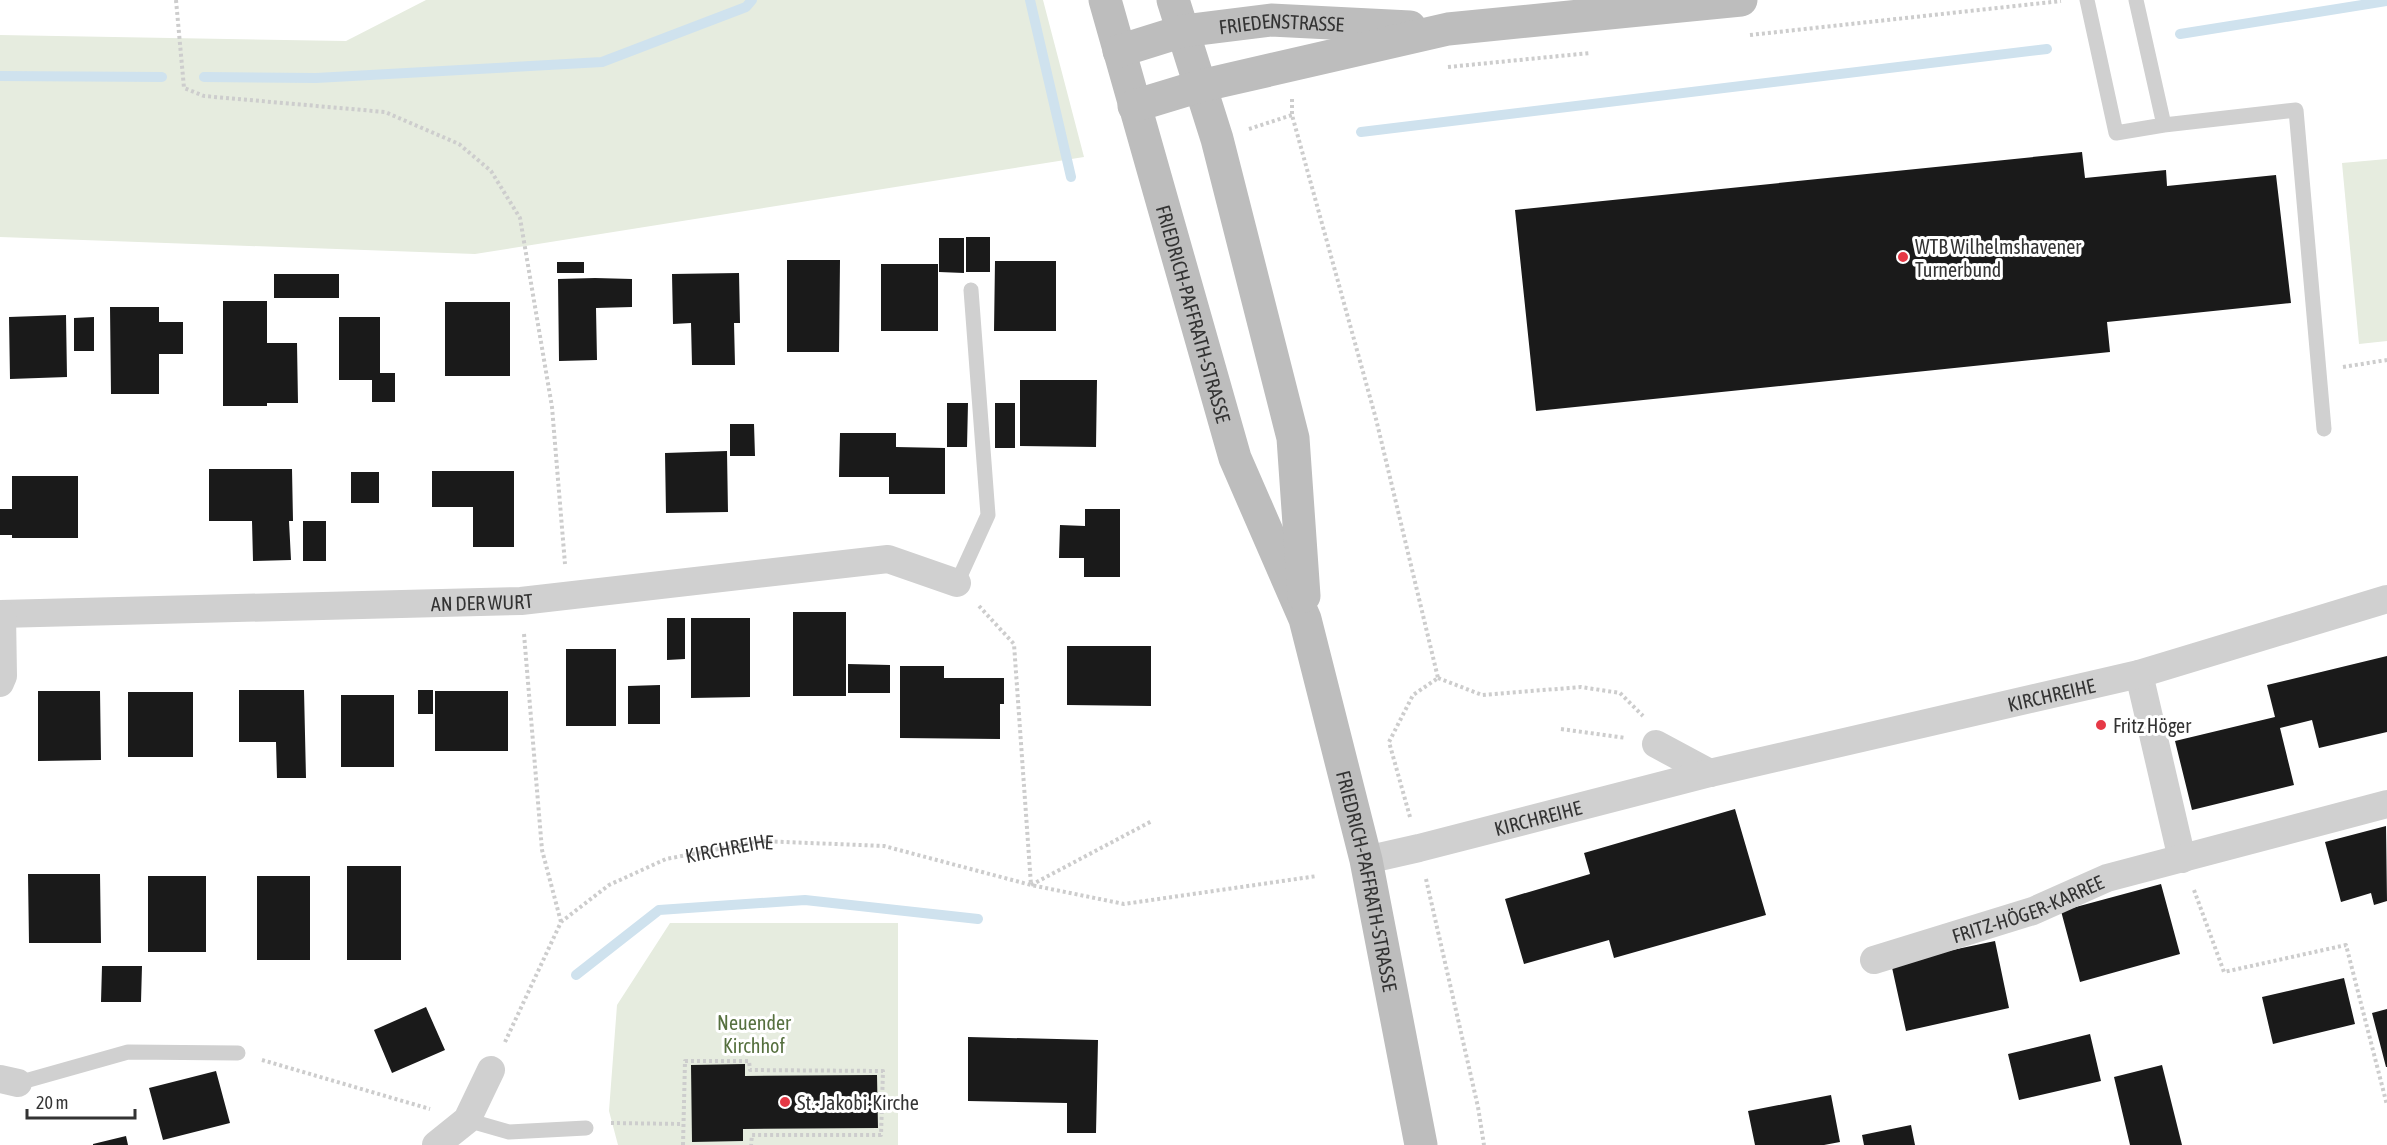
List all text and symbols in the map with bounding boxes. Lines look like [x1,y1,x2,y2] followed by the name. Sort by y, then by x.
[1217,8,1345,38] street label: FRIEDENSTRASSE
[1152,202,1236,426] street label: FRIEDRICH-PAFFRATH-STRASSE
[1915,235,2082,281] place label: WTB Wilhelmshavener Turnerbund
[1896,250,1910,264] marker: WTB Wilhelmshavener Turnerbund
[431,588,534,615] street label: AN DER WURT
[2005,673,2098,715] street label: KIRCHREIHE
[2113,714,2192,737] place label: Fritz Höger
[2094,718,2108,732] marker: Fritz Höger
[1332,768,1403,994] street label: FRIEDRICH-PAFFRATH-STRASSE
[1492,795,1584,840] street label: KIRCHREIHE
[683,829,774,867] street label: KIRCHREIHE
[1949,869,2107,947] street label: FRITZ-HÖGER-KARREE
[717,1011,792,1057] park label: Neuender Kirchhof
[27,1082,135,1120] scale bar
[797,1091,919,1114] place label: St.-Jakobi-Kirche
[36,1092,68,1113] text: 20 m
[778,1095,792,1109] marker: St.-Jakobi-Kirche

